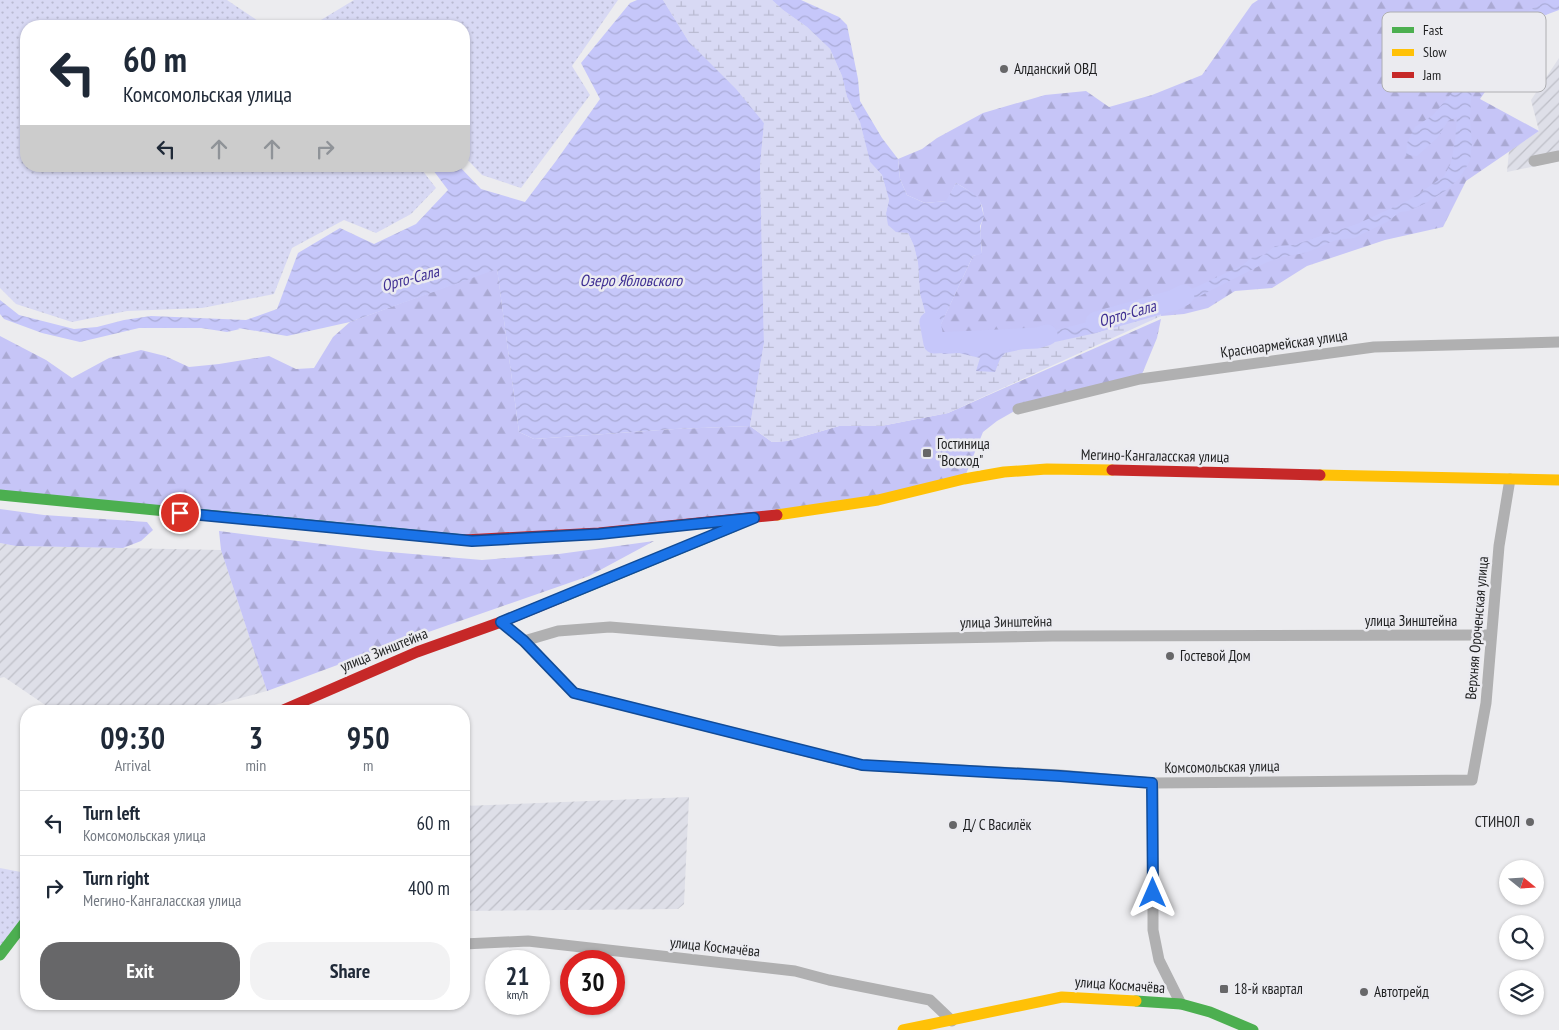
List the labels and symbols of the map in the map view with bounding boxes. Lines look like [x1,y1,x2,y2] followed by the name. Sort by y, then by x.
[1382,12,1546,92] legend
[1423,21,1443,39] text: Fast
[1423,43,1447,61] text: Slow
[1014,59,1097,78] place label: Алданский ОВД
[998,63,1010,75] marker: Алданский ОВД
[1422,66,1441,84] text: Jam
[379,260,442,295] water label: Орто-Сала
[580,270,683,290] water label: Озеро Ябловского
[1096,295,1159,331] water label: Орто-Сала
[1219,325,1349,362] street label: Красноармейская улица
[937,434,990,470] place label: Гостиница "Восход"
[1081,445,1229,466] street label: Мегино-Кангаласская улица
[921,447,933,459] marker: Гостиница "Восход"
[159,492,201,534] pin
[1461,556,1492,700] street label: Верхняя Ороченская улица
[960,611,1052,632] street label: улица Зинштейна
[1365,611,1457,630] street label: улица Зинштейна
[337,623,430,676] street label: улица Зинштейна
[1180,646,1251,665] place label: Гостевой Дом
[1164,650,1176,662] marker: Гостевой Дом
[1164,756,1280,777] street label: Комсомольская улица
[1475,812,1520,831] place label: СТИНОЛ
[963,815,1032,834] place label: Д/ С Василёк
[1524,816,1536,828] marker: СТИНОЛ
[947,819,959,831] marker: Д/ С Василёк
[1499,860,1544,905] north arrow
[1126,866,1178,918] position arrow
[669,932,761,961] street label: улица Космачёва
[560,950,625,1015] speed limit sign: 30
[1074,972,1166,997] street label: улица Космачёва
[1234,979,1303,998] place label: 18-й квартал
[1374,982,1429,1001] place label: Автотрейд
[1218,983,1230,995] marker: 18-й квартал
[1358,986,1370,998] marker: Автотрейд

